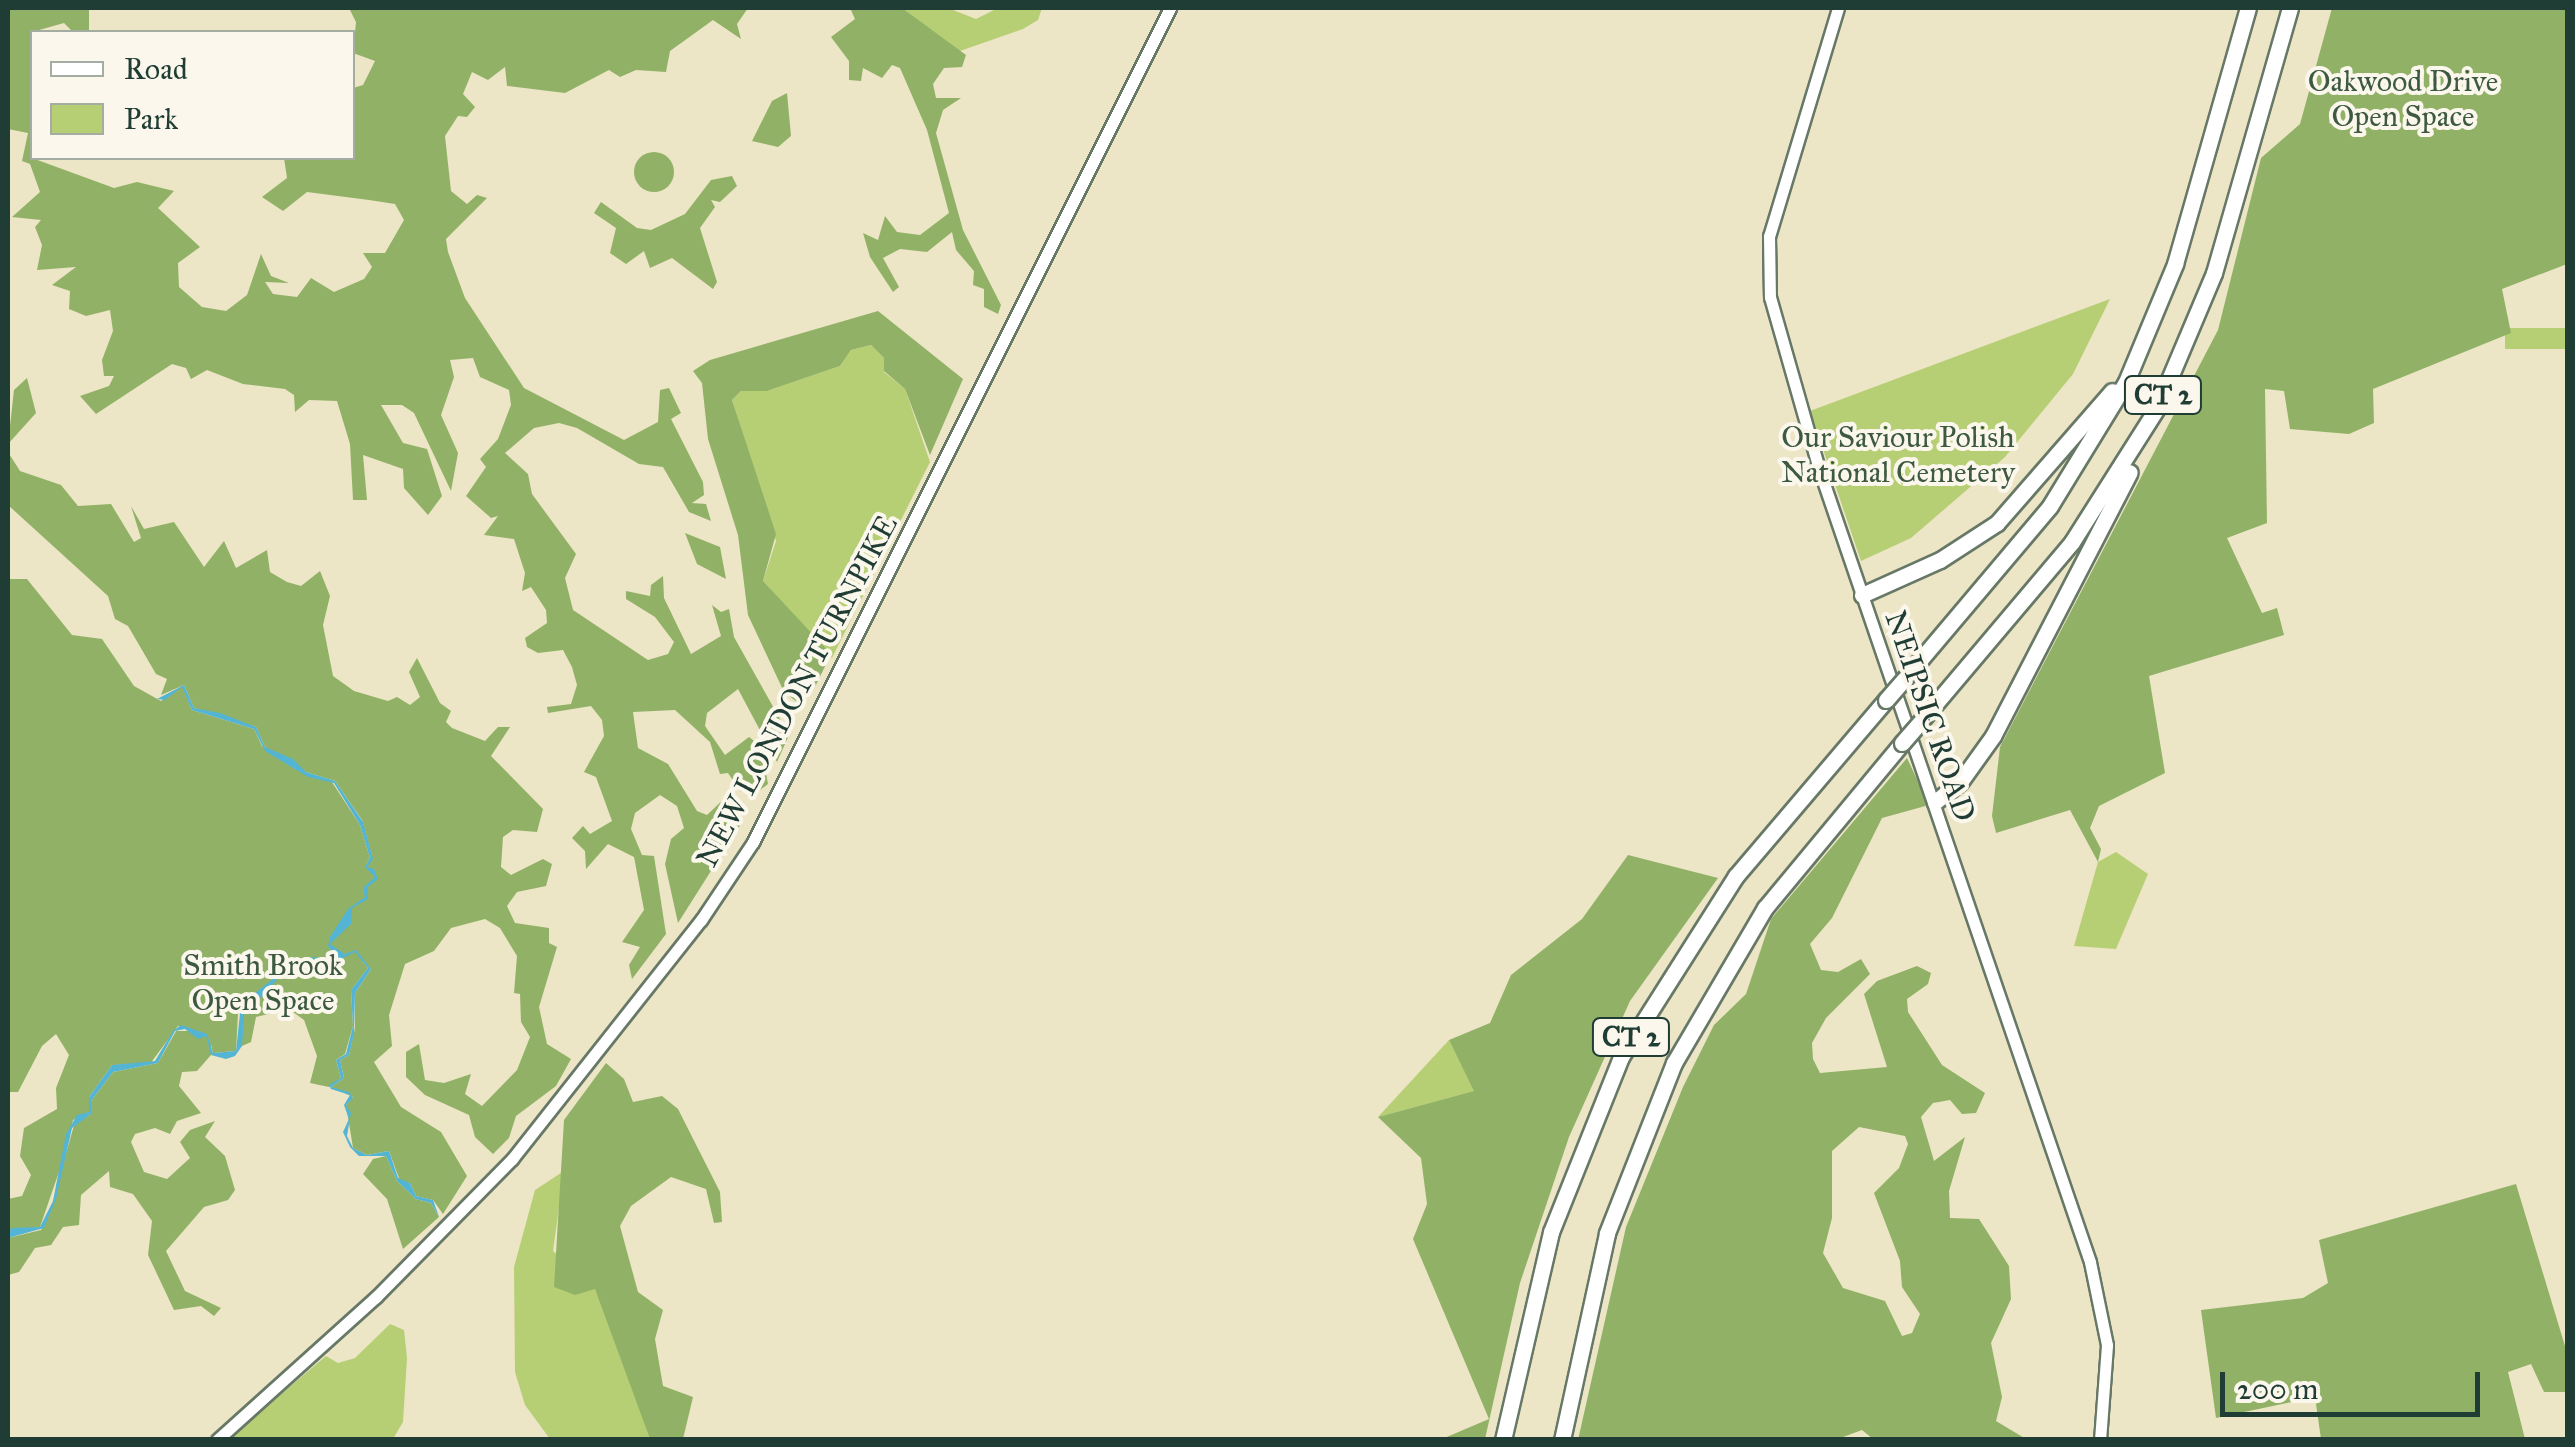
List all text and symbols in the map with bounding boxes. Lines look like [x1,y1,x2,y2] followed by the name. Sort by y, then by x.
[30,30,355,160] legend
[124,51,188,87] text: Road
[2308,63,2498,134] park label: Oakwood Drive Open Space
[124,101,178,137] text: Park
[2123,372,2203,418] road number: CT 2
[1781,419,2015,490] park label: Our Saviour Polish National Cemetery
[689,509,905,873] street label: NEW LONDON TURNPIKE
[1877,606,1983,826] street label: NEIPSIC ROAD
[183,947,343,1018] park label: Smith Brook Open Space
[1591,1014,1671,1060] road number: CT 2
[2225,1352,2485,1414] scale bar
[2237,1371,2318,1407] text: 200 m

